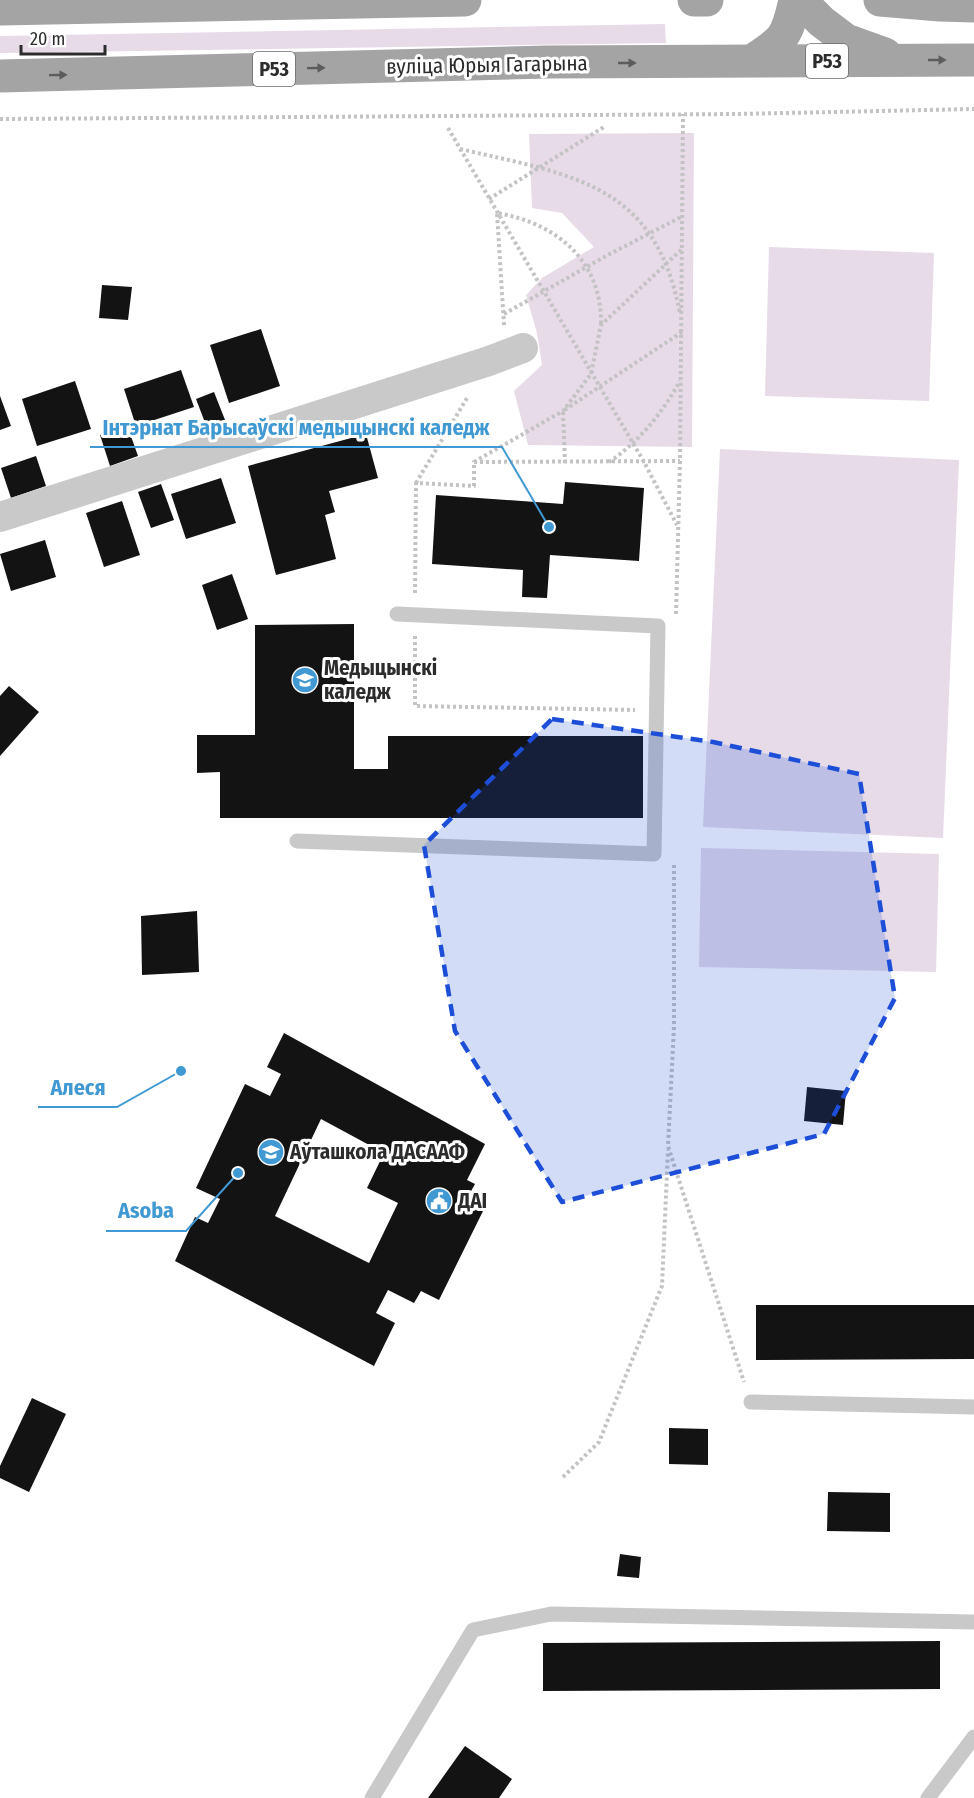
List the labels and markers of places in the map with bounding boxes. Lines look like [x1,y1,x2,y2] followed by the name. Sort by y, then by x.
[90,407,502,447] callout: Інтэрнат Барысаўскі медыцынскі каледж
[324,655,437,705] place label: Медыцынскі каледж
[290,665,320,695] school or university icon: Медыцынскі каледж
[38,1067,117,1107] callout: Алеся
[256,1137,286,1167] school or university icon: Аўташкола ДАСААФ
[289,1139,465,1165] place label: Аўташкола ДАСААФ
[424,1186,454,1216] public building icon: ДАІ
[457,1188,487,1214] place label: ДАІ
[106,1191,186,1231] callout: Asoba

